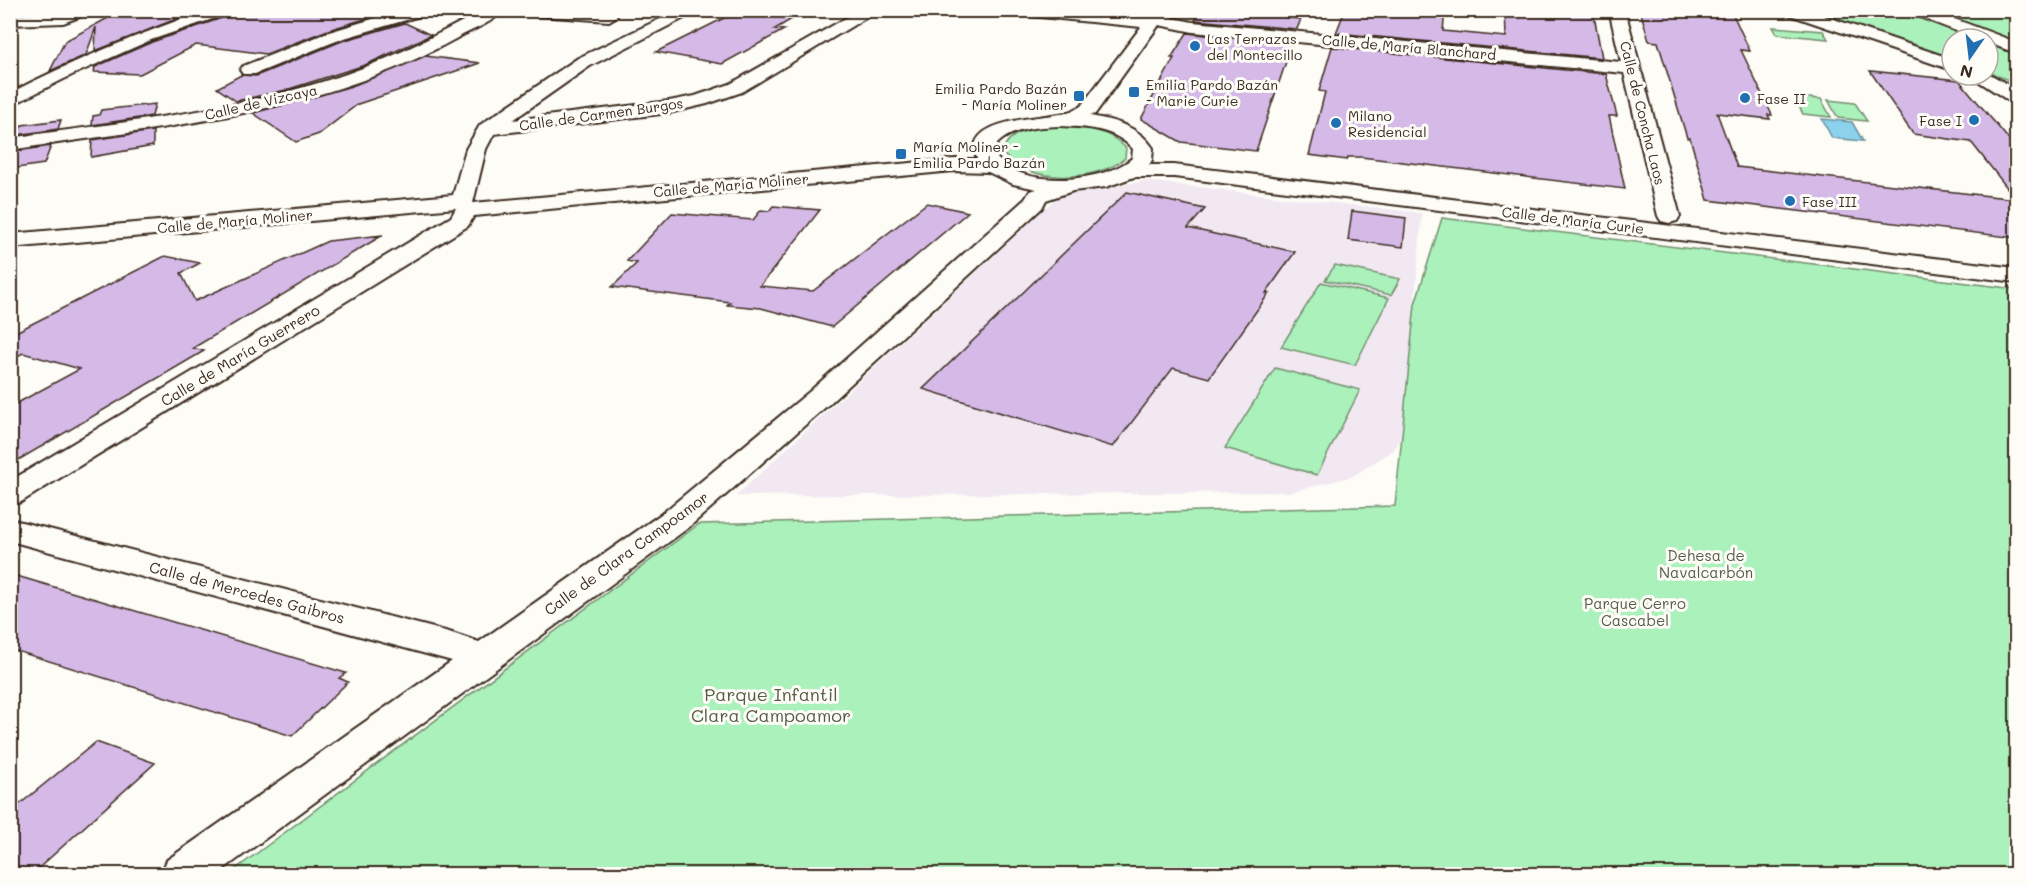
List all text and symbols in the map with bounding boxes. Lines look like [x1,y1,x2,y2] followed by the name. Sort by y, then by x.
[1940,27,2000,87] north arrow
[1207,29,1302,64] place label: Las Terrazas del Montecillo
[1321,30,1497,64] street label: Calle de María Blanchard
[1188,39,1202,53] marker: Las Terrazas del Montecillo
[1616,39,1670,187] street label: Calle de Concha Laos
[1958,60,1975,84] text: N
[1146,75,1278,110] place label: Emilia Pardo Bazán - Marie Curie
[935,79,1067,114] place label: Emilia Pardo Bazán - María Moliner
[203,80,319,124] street label: Calle de Vizcaya
[1127,85,1141,99] marker: Emilia Pardo Bazán - Marie Curie
[1072,89,1086,103] marker: Emilia Pardo Bazán - María Moliner
[1757,89,1806,108] place label: Fase II
[1738,91,1752,105] marker: Fase II
[518,93,684,135] street label: Calle de Carmen Burgos
[1348,106,1427,141] place label: Milano Residencial
[1919,111,1962,130] place label: Fase I
[1967,113,1981,127] marker: Fase I
[1329,116,1343,130] marker: Milano Residencial
[913,137,1045,172] place label: María Moliner - Emilia Pardo Bazán
[894,147,908,161] marker: María Moliner - Emilia Pardo Bazán
[652,169,810,201] street label: Calle de María Moliner
[1802,192,1857,211] place label: Fase III
[1783,194,1797,208] marker: Fase III
[1501,202,1645,238] street label: Calle de María Curie
[156,205,314,237] street label: Calle de María Moliner
[157,299,323,411] street label: Calle de María Guerrero
[540,487,712,619] street label: Calle de Clara Campoamor
[1659,545,1753,582] park label: Dehesa de Navalcarbón
[147,556,347,628] street label: Calle de Mercedes Gaibros
[1584,593,1686,630] park label: Parque Cerro Cascabel
[691,682,851,727] park label: Parque Infantil Clara Campoamor

